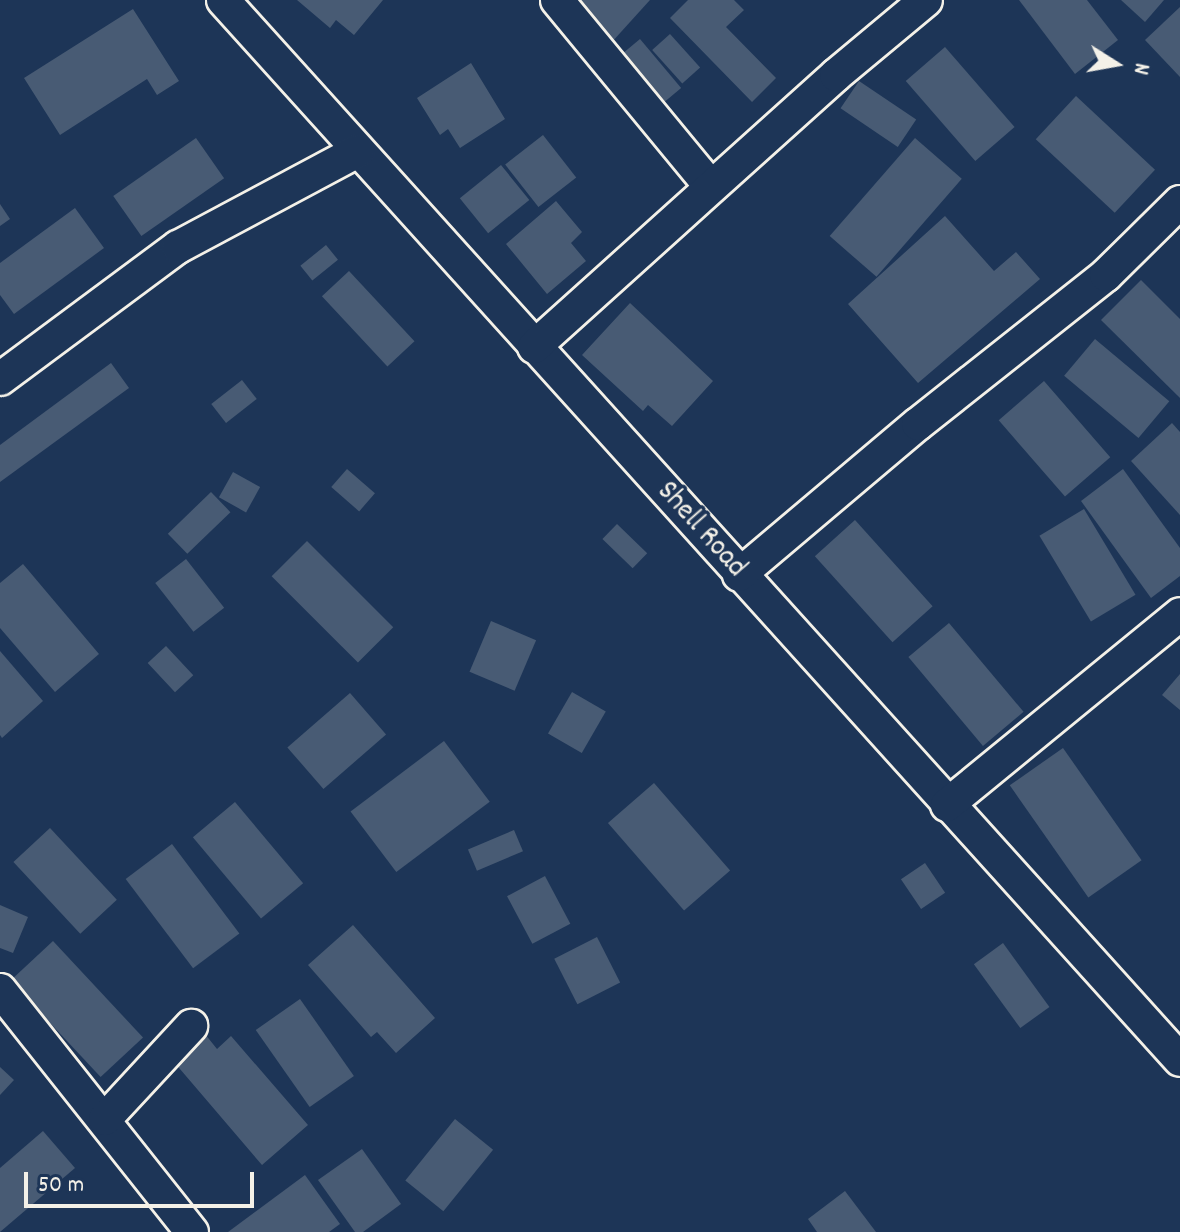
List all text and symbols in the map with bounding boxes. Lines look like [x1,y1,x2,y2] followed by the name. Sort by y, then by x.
[1076,24,1156,104] north arrow
[1124,60,1156,77] text: N
[647,475,753,587] street label: Shell Road
[28,1156,258,1206] scale bar
[38,1169,84,1203] text: 50 m

